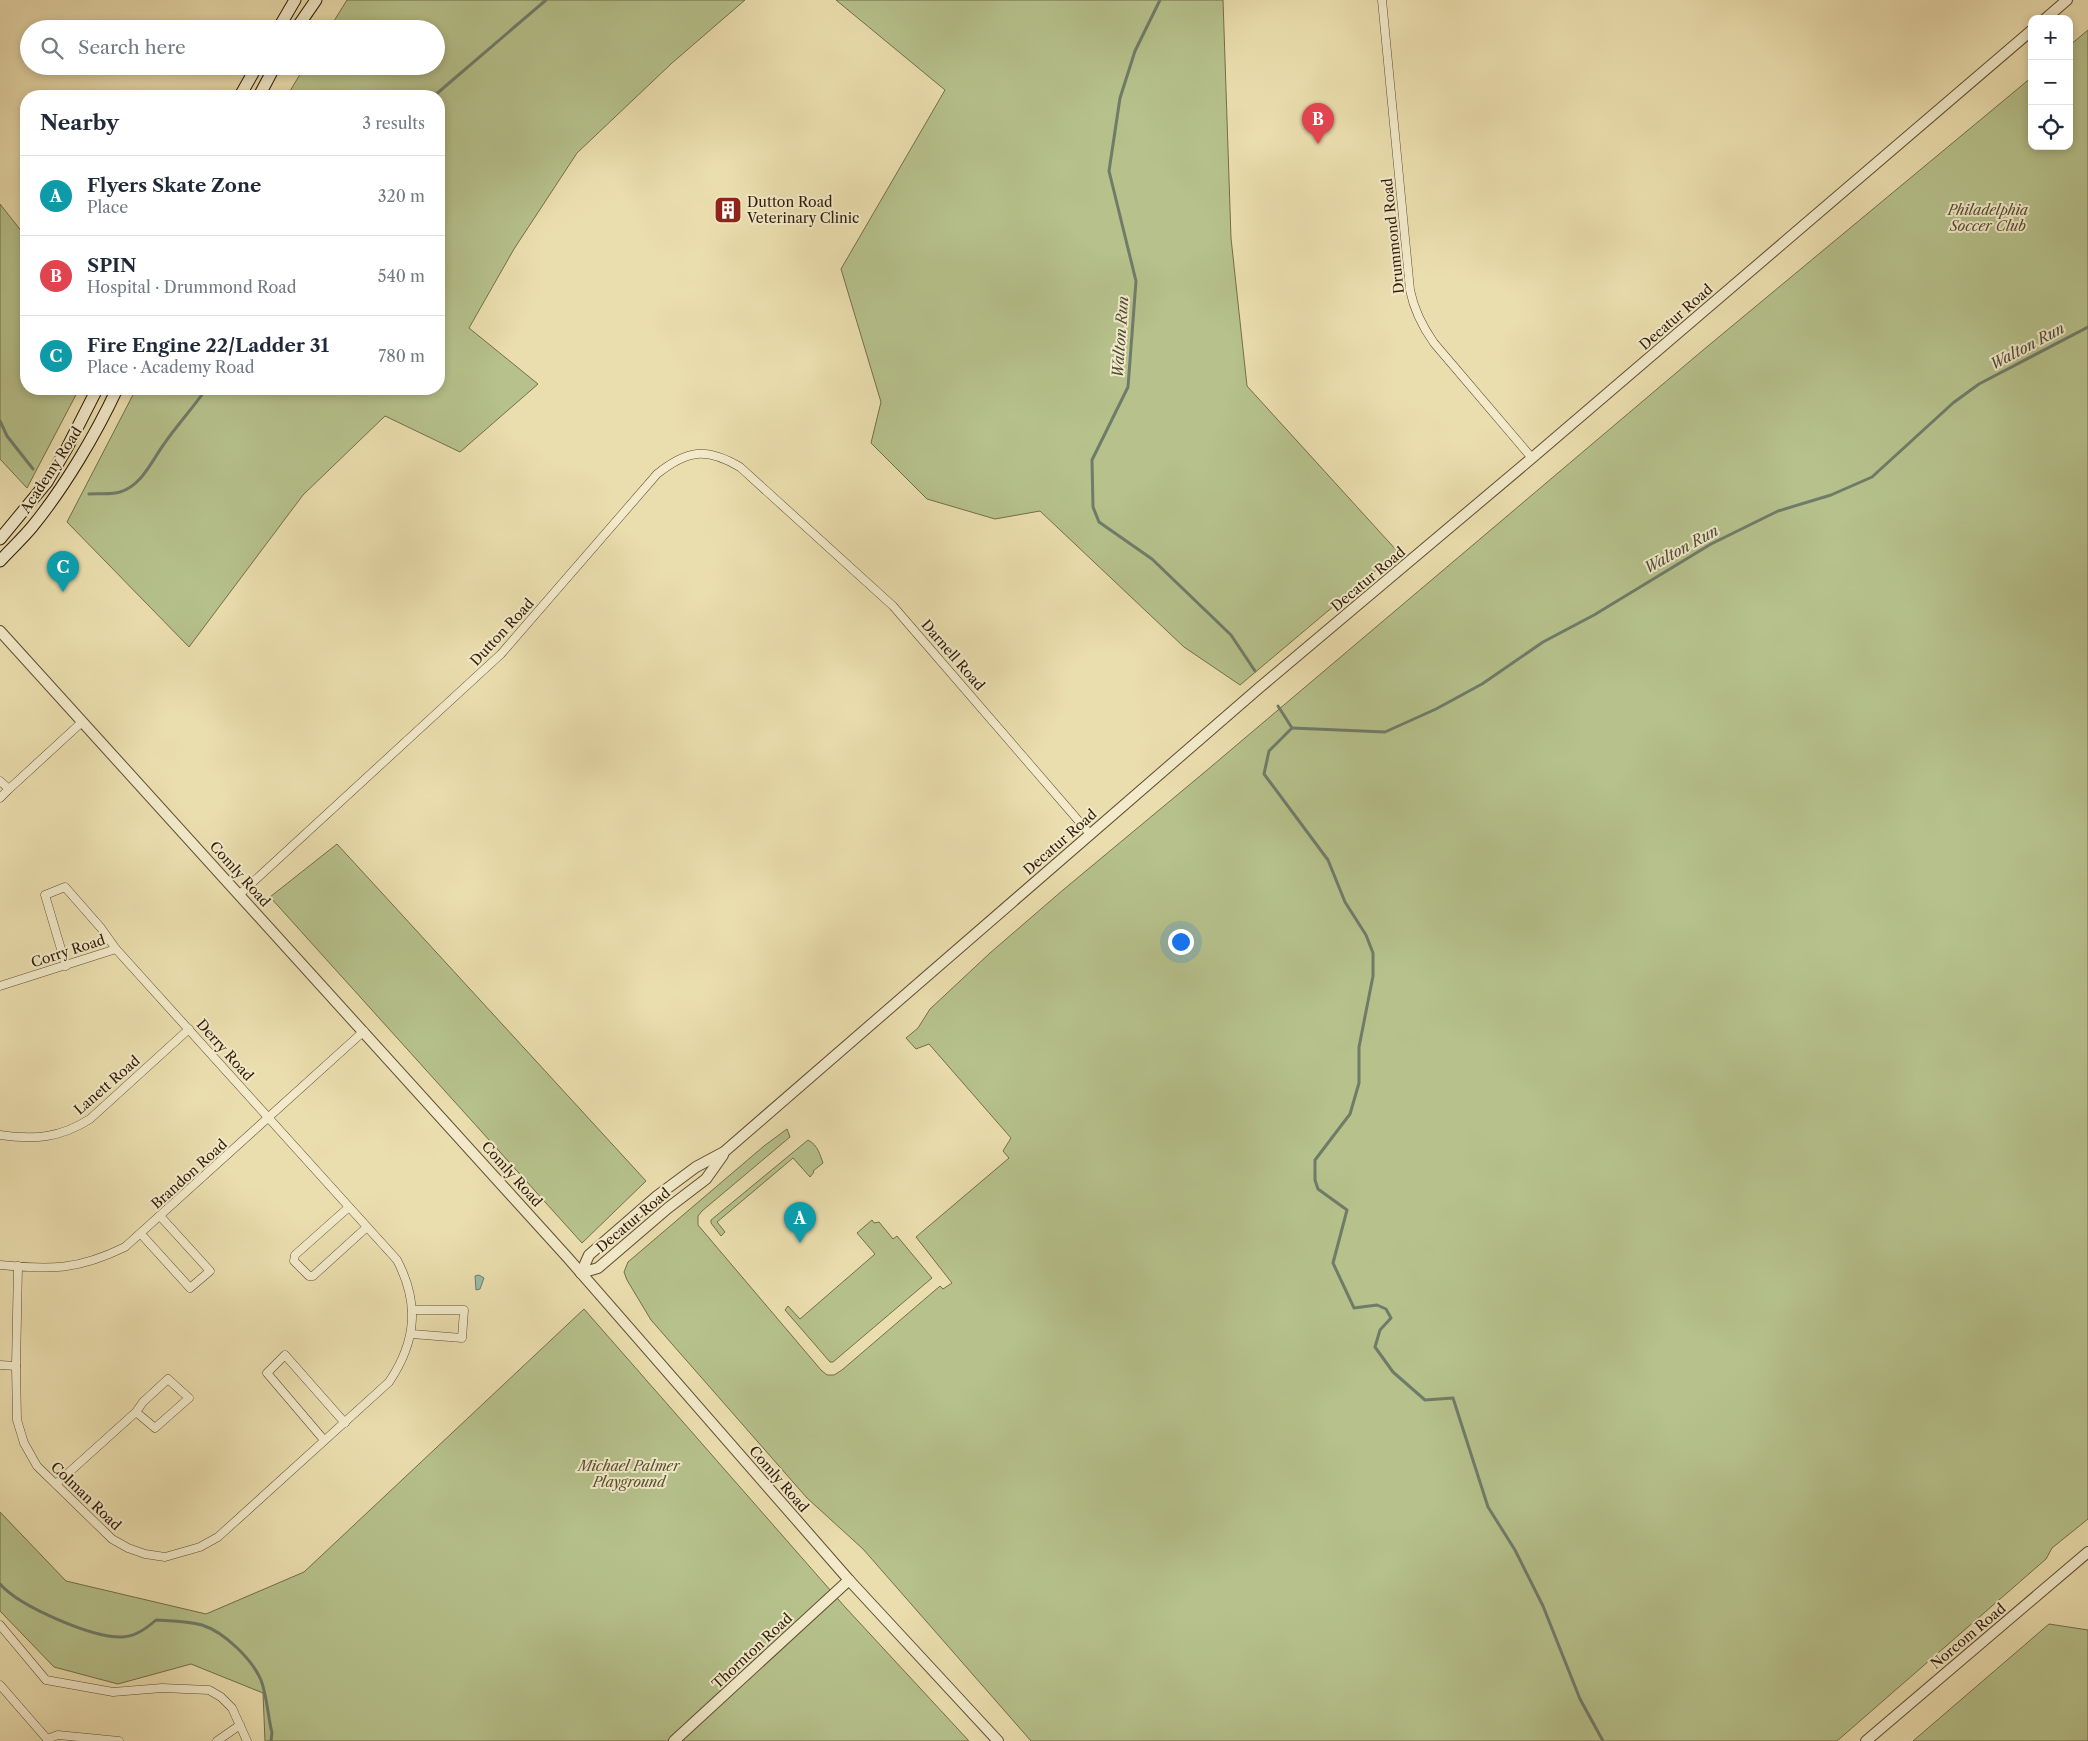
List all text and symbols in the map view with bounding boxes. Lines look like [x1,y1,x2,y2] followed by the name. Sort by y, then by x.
[2028,15,2073,150] map controls
[2028,15,2073,60] button: +
[20,20,445,75] search box
[38,34,66,62] icon: search
[78,36,186,59] text: Search here
[2028,60,2073,105] button: −
[1302,103,1334,144] pin: B
[2028,105,2073,150] button: locate
[40,110,119,135] text: Nearby
[362,113,425,133] text: 3 results
[87,174,261,197] text: Flyers Skate Zone
[1378,177,1408,295] street label: Drummond Road
[50,186,62,206] text: A
[378,186,425,206] text: 320 m
[746,193,859,227] place label: Dutton Road Veterinary Clinic
[713,195,743,225] building icon: Dutton Road Veterinary Clinic
[87,197,128,217] text: Place
[1947,201,2029,235] park label: Philadelphia Soccer Club
[87,254,137,277] text: SPIN
[50,266,62,286] text: B
[378,266,425,286] text: 540 m
[87,277,296,297] text: Hospital · Drummond Road
[1636,280,1717,354] street label: Decatur Road
[1108,295,1132,379] water label: Walton Run
[1986,318,2068,374] water label: Walton Run
[87,334,329,357] text: Fire Engine 22/Ladder 31
[50,346,62,366] text: C
[378,346,425,366] text: 780 m
[87,357,254,377] text: Place · Academy Road
[16,423,86,518] street label: Academy Road
[1641,521,1721,577] water label: Walton Run
[1327,542,1409,615] street label: Decatur Road
[47,551,79,592] pin: C
[466,594,538,669] street label: Dutton Road
[917,616,989,694] street label: Darnell Road
[1020,805,1101,879] street label: Decatur Road
[206,837,274,911] street label: Comly Road
[1168,929,1194,955] your location
[29,930,108,971] street label: Corry Road
[193,1015,258,1085] street label: Derry Road
[70,1051,144,1119] street label: Lanett Road
[147,1135,231,1213] street label: Brandon Road
[478,1137,546,1211] street label: Comly Road
[592,1183,674,1256] street label: Decatur Road
[784,1202,816,1243] pin: A
[745,1442,813,1516] street label: Comly Road
[576,1457,681,1491] park label: Michael Palmer Playground
[47,1458,125,1534] street label: Colman Road
[1927,1599,2010,1673] street label: Norcom Road
[708,1609,796,1693] street label: Thornton Road

